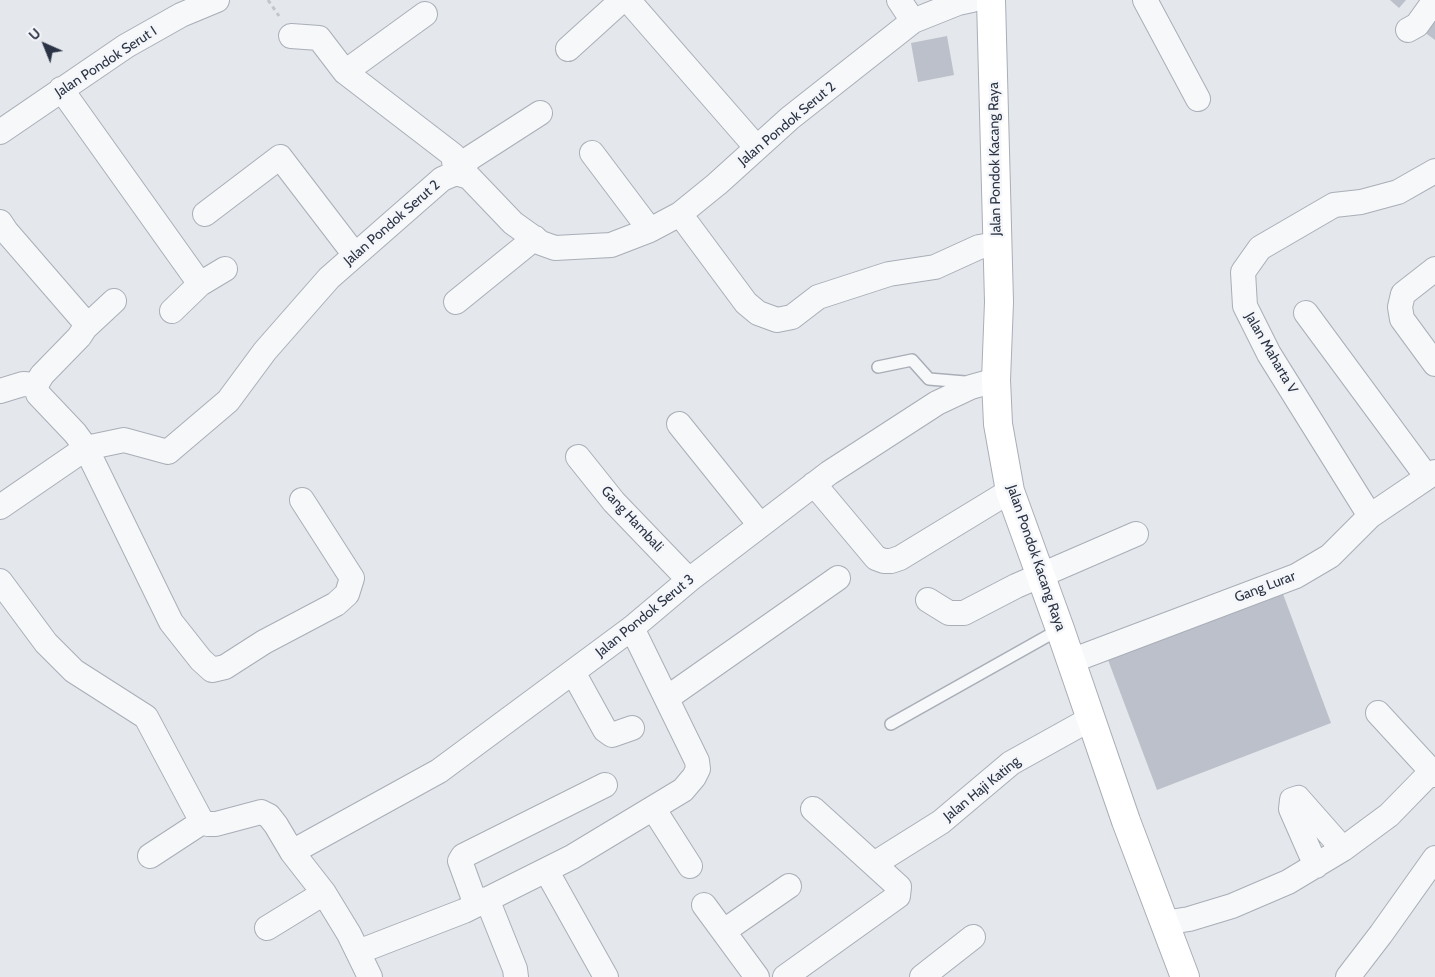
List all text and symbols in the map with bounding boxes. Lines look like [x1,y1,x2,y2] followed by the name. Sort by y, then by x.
[20,20,70,70] north arrow
[52,23,160,101] street label: Jalan Pondok Serut I
[25,24,44,44] text: U
[735,78,839,170] street label: Jalan Pondok Serut 2
[985,82,1005,236] street label: Jalan Pondok Kacang Raya
[341,177,443,269] street label: Jalan Pondok Serut 2
[1241,309,1301,397] street label: Jalan Maharta V
[597,483,667,555] street label: Gang Hambali
[1003,483,1069,633] street label: Jalan Pondok Kacang Raya
[1232,568,1298,606] street label: Gang Lurar
[592,571,698,661] street label: Jalan Pondok Serut 3
[940,753,1024,825] street label: Jalan Haji Kating

